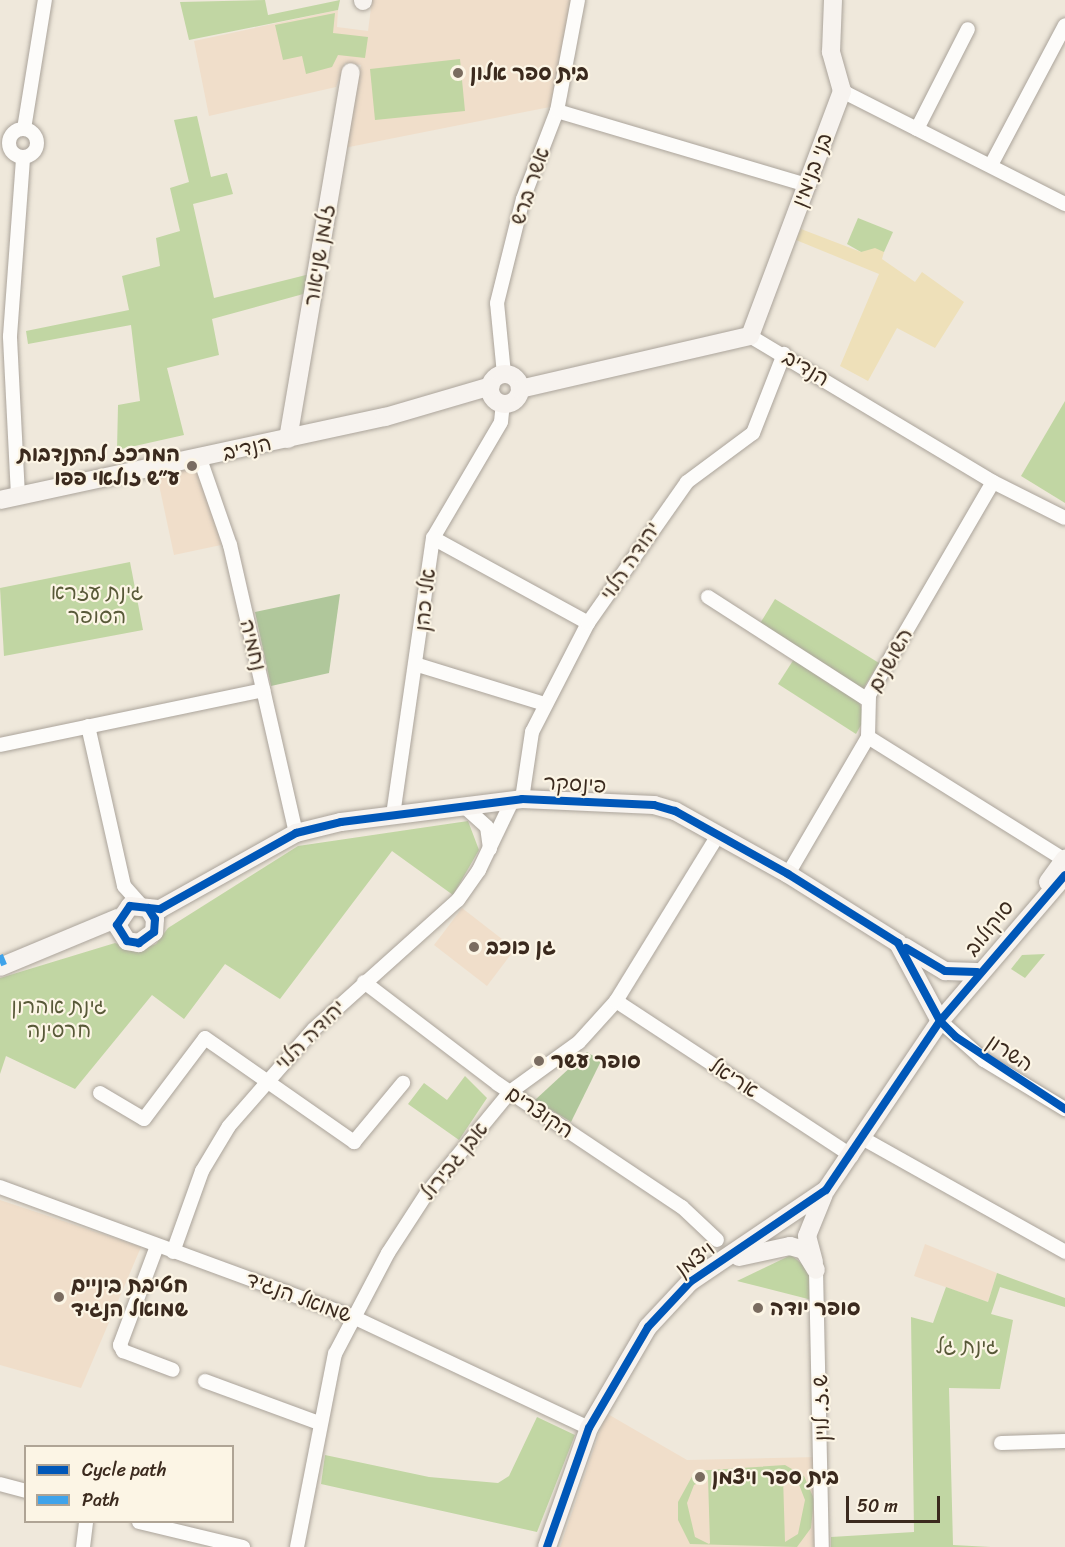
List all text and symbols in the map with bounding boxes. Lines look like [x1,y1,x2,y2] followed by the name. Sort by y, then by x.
[470,60,589,86] place label: בית ספר אלון
[451,66,465,80] marker: בית ספר אלון
[786,129,838,211] street label: בני בנימין
[505,144,555,228] street label: אשר ברש
[299,202,339,308] street label: זלמן שניאור
[778,344,834,392] street label: הנדיב
[220,430,274,466] street label: הנדיב
[18,441,180,491] place label: המרכז להתנדבות ע״ש זולאי פפו
[185,459,199,473] marker: המרכז להתנדבות ע״ש זולאי פפו
[595,517,665,605] street label: יהודה הלוי
[409,567,441,633] street label: אלי כהן
[51,579,143,629] park label: גינת עזרא הסופר
[234,617,272,673] street label: נחמיה
[862,624,918,696] street label: השושנים
[543,770,607,798] street label: פינסקר
[959,895,1019,961] street label: סוקולוב
[486,934,556,960] place label: גן כוכב
[467,940,481,954] marker: גן כוכב
[11,993,107,1043] park label: גינת אהרון חרסינה
[270,995,350,1075] street label: יהודה הלוי
[982,1029,1038,1077] street label: השרון
[551,1048,641,1074] place label: סופר עשר
[705,1053,763,1103] street label: אריאל
[532,1054,546,1068] marker: סופר עשר
[502,1080,578,1144] street label: הקוצרים
[415,1117,493,1205] street label: אבן גבירול
[670,1236,720,1282] street label: ויצמן
[242,1266,356,1328] street label: שמואל הנגיד
[71,1272,188,1322] place label: חטיבת ביניים שמואל הנגיד
[52,1290,66,1304] marker: חטיבת ביניים שמואל הנגיד
[770,1295,861,1321] place label: סופר יודה
[751,1301,765,1315] marker: סופר יודה
[935,1333,999,1359] park label: גינת גל
[807,1374,835,1442] street label: ש.ז. לוין
[24,1445,234,1523] legend
[82,1454,166,1486] text: Cycle path
[712,1464,839,1490] place label: בית ספר ויצמן
[693,1470,707,1484] marker: בית ספר ויצמן
[82,1484,119,1516] text: Path
[849,1484,944,1522] scale bar
[857,1490,898,1522] text: 50 m

